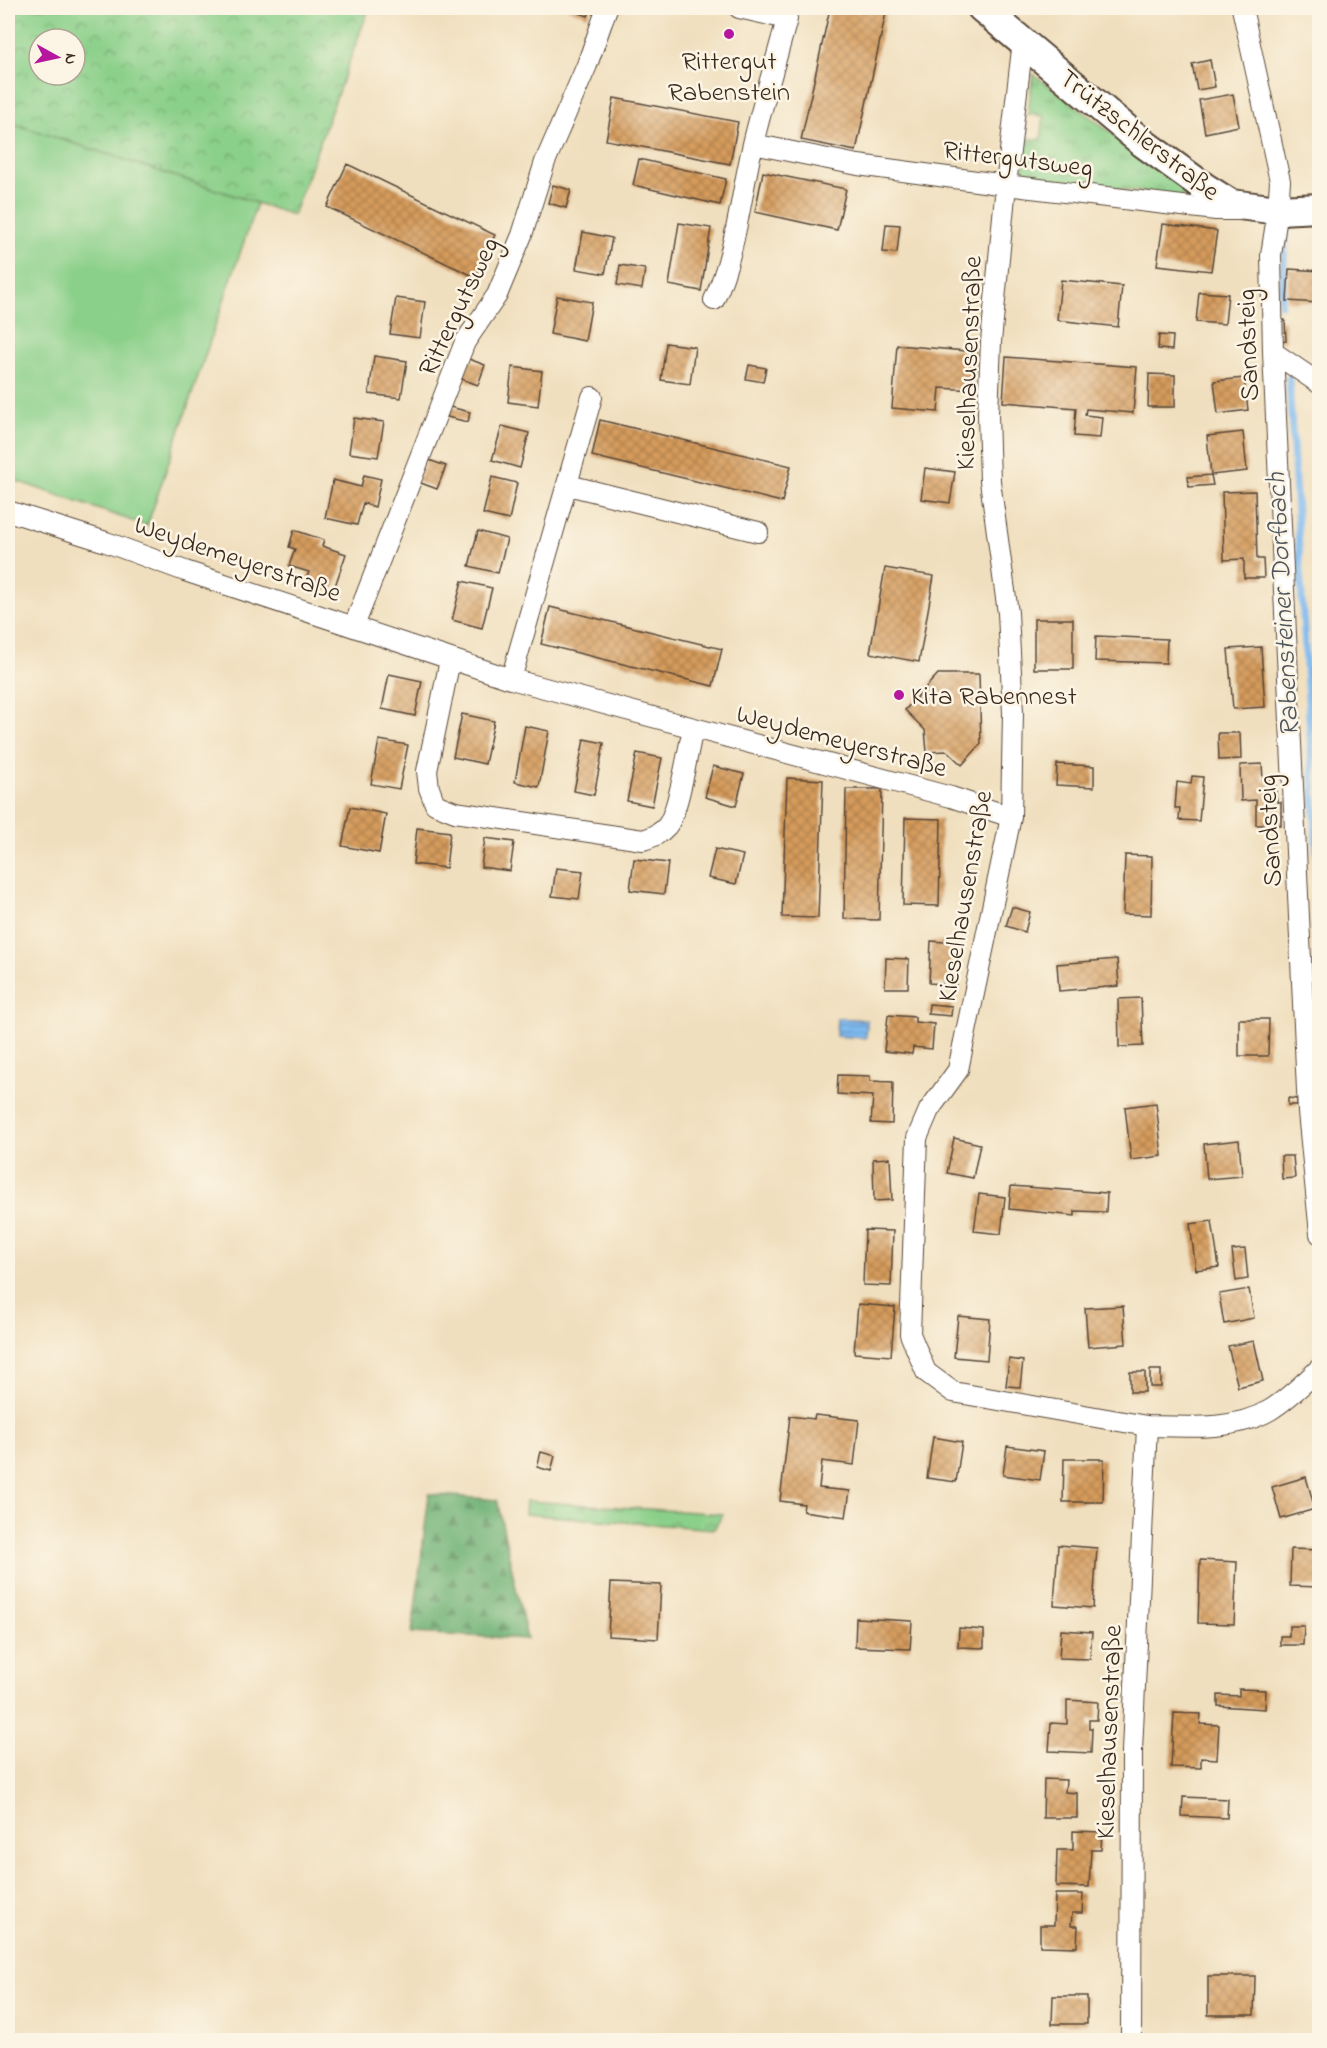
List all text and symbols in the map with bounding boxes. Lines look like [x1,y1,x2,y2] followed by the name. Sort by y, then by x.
[27,27,87,87] north arrow
[722,27,736,41] marker: Rittergut Rabenstein
[668,43,790,113] place label: Rittergut Rabenstein
[57,52,83,66] text: N
[1050,61,1228,212] street label: Trützschlerstraße
[941,132,1095,189] street label: Rittergutsweg
[410,231,511,383] street label: Rittergutsweg
[947,254,994,471] street label: Kieselhausenstraße
[1228,288,1271,402] street label: Sandsteig
[1257,471,1312,738] water label: Rabensteiner Dorfbach
[128,507,347,614] street label: Weydemeyerstraße
[911,678,1077,717] place label: Kita Rabennest
[892,688,906,702] marker: Kita Rabennest
[732,696,952,790] street label: Weydemeyerstraße
[1249,774,1294,888] street label: Sandsteig
[929,787,1004,1005] street label: Kieselhausenstraße
[1087,1623,1134,1840] street label: Kieselhausenstraße

